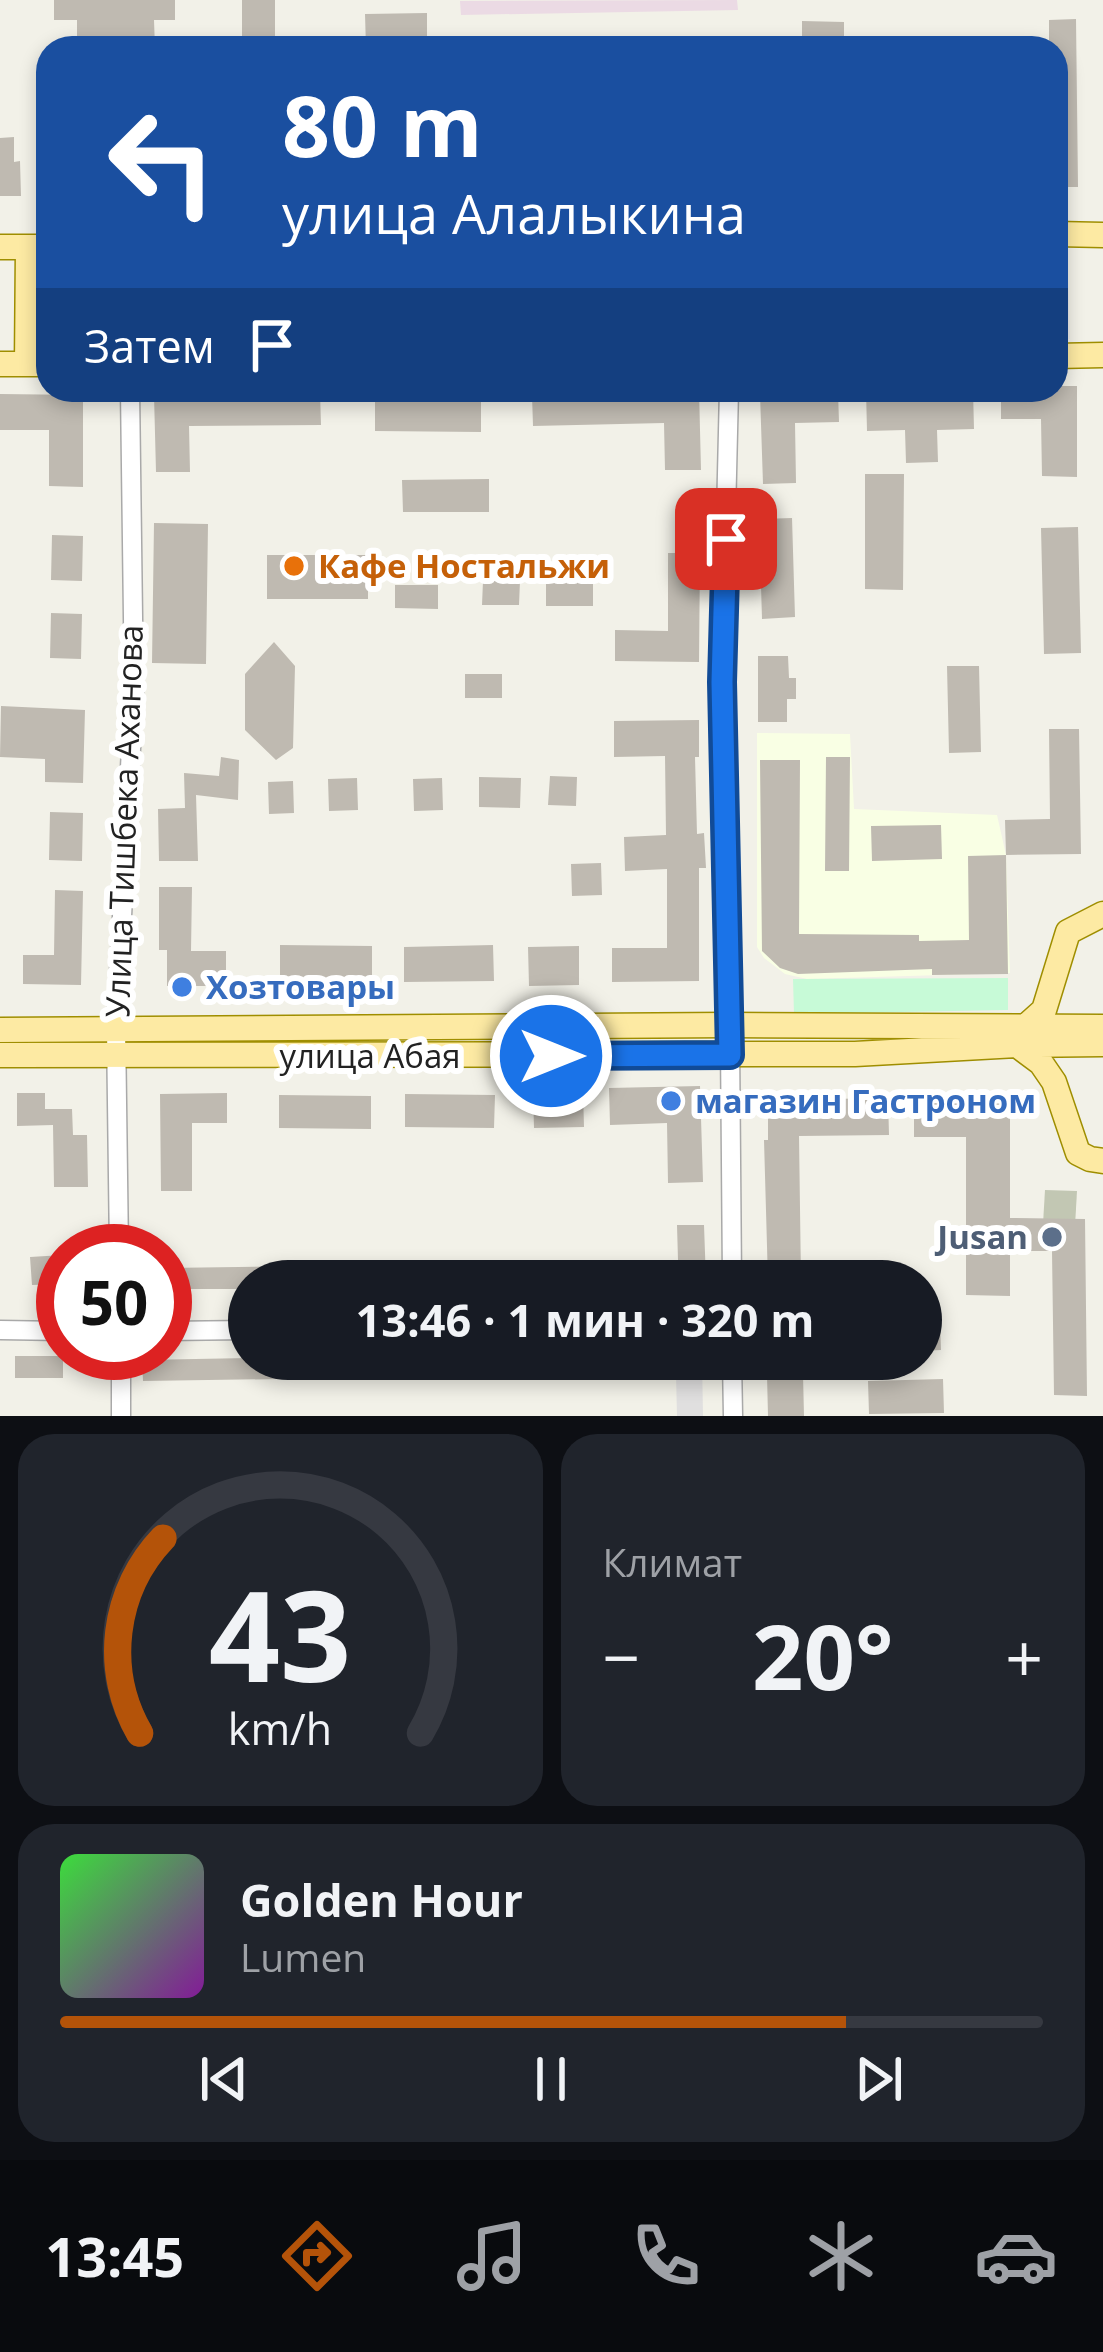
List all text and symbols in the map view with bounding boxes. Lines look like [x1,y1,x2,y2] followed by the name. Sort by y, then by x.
[282,67,482,182] text: 80 m
[84,84,240,240] icon: left
[282,176,746,250] text: улица Алалыкина
[239,312,305,378] icon: arrive
[84,315,215,376] text: Затем
[675,488,777,590] pin
[693,506,759,572] icon: arrive
[318,543,610,588] place label: Кафе Ностальжи
[281,553,307,579] marker: Кафе Ностальжи
[94,624,153,1018] street label: Улица Тишбека Аханова
[206,964,395,1009] place label: Хозтовары
[169,974,195,1000] marker: Хозтовары
[488,993,614,1119] position arrow
[279,1033,461,1078] street label: улица Абая
[695,1078,1036,1123] place label: магазин Гастроном
[658,1088,684,1114] marker: магазин Гастроном
[934,1214,1028,1259] place label: Jusan
[36,1224,192,1380] speed limit sign: 50
[1039,1224,1065,1250] marker: Jusan
[356,1289,814,1350] text: 13:46 · 1 мин · 320 m
[603,1535,742,1588] text: Климат
[209,1549,352,1719] text: 43
[752,1594,893,1716] text: 20°
[603,1611,640,1701] text: −
[1005,1611,1043,1701] text: +
[228,1699,332,1758] text: km/h
[240,1869,523,1930] text: Golden Hour
[240,1930,366,1983] text: Lumen
[191,2046,257,2112] icon: previous
[518,2046,584,2112] icon: pause
[846,2046,912,2112] icon: next
[275,2214,359,2298] icon: directions
[450,2214,534,2298] icon: music
[624,2214,708,2298] icon: phone
[799,2214,883,2298] icon: climate
[974,2214,1058,2298] icon: car
[45,2219,184,2293] text: 13:45

